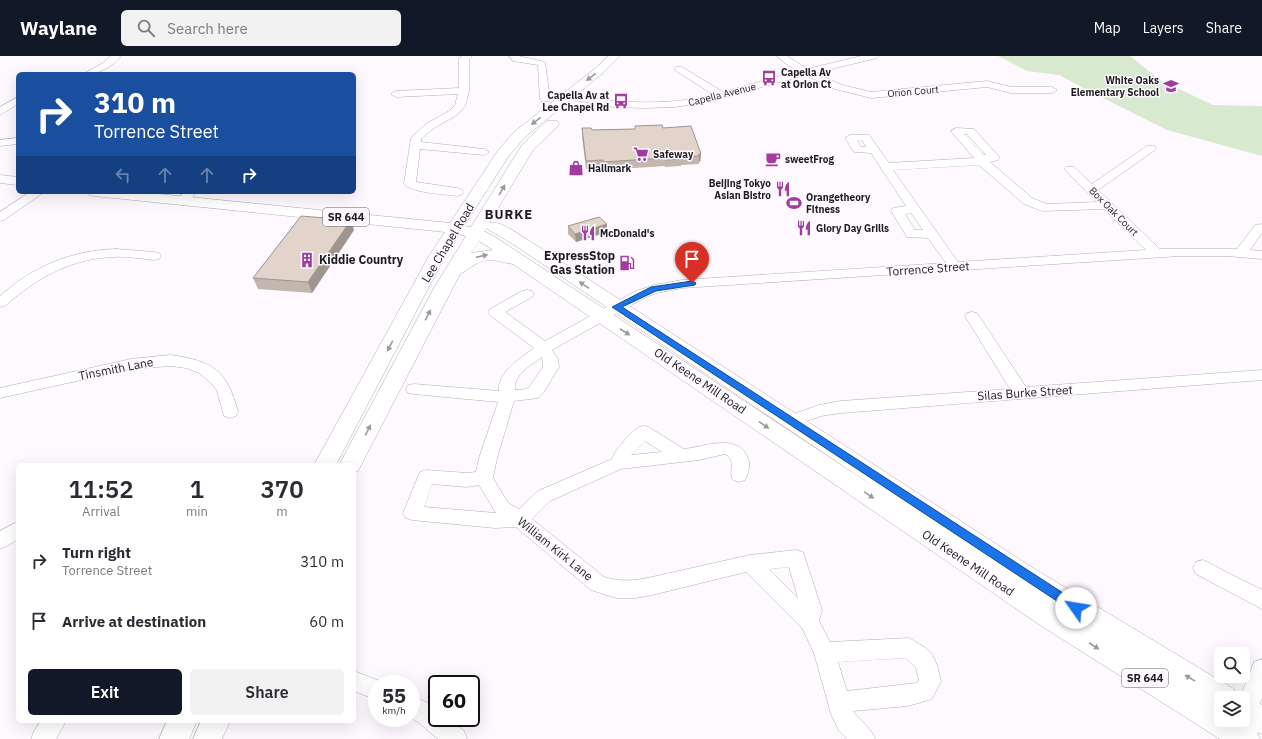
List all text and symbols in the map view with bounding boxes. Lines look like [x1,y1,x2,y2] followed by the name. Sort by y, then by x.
[121,10,401,46] search box
[20,16,97,40] text: Waylane
[135,17,157,39] icon: search
[167,19,248,38] text: Search here
[1094,19,1121,37] text: Map
[1143,19,1184,37] text: Layers
[1206,19,1242,37] text: Share
[781,66,831,91] place label: Capella Av at Orion Ct
[760,69,778,87] bus stop icon: Capella Av at Orion Ct
[586,73,597,81] one-way arrow
[1071,74,1159,99] place label: White Oaks Elementary School
[1162,77,1180,95] school or university icon: White Oaks Elementary School
[687,80,758,109] street label: Capella Avenue
[887,83,940,100] street label: Orion Court
[94,84,176,121] text: 310 m
[28,88,80,140] icon: right
[542,89,609,114] place label: Capella Av at Lee Chapel Rd
[612,92,630,110] bus stop icon: Capella Av at Lee Chapel Rd
[531,116,542,125] one-way arrow
[94,120,219,143] text: Torrence Street
[632,145,650,163] supermarket icon: Safeway
[653,148,694,161] place label: Safeway
[764,150,782,168] cafe icon: sweetFrog
[785,153,834,166] place label: sweetFrog
[567,159,585,177] shop icon: Hallmark
[588,162,632,175] place label: Hallmark
[112,164,134,186] icon: left
[154,164,176,186] icon: ahead
[196,164,218,186] icon: ahead
[238,164,260,186] icon: right
[709,177,771,202] place label: Beijing Tokyo Asian Bistro
[774,180,792,198] restaurant icon: Beijing Tokyo Asian Bistro
[498,184,505,196] one-way arrow
[1086,184,1141,239] street label: Box Oak Court
[806,191,871,216] place label: Orangetheory Fitness
[785,194,803,212] sports icon: Orangetheory Fitness
[418,200,477,285] street label: Lee Chapel Road
[485,206,533,223] district label: BURKE
[323,208,369,226] road number: SR 644
[795,219,813,237] restaurant icon: Glory Day Grills
[816,222,889,235] place label: Glory Day Grills
[579,224,597,242] restaurant icon: McDonald's
[600,227,654,240] place label: McDonald's
[675,242,709,283] pin
[544,248,615,277] place label: ExpressStop Gas Station
[681,248,703,270] icon: arrive
[298,251,316,269] building icon: Kiddie Country
[319,252,404,267] place label: Kiddie Country
[476,252,488,258] one-way arrow
[618,254,636,272] fuel station icon: ExpressStop Gas Station
[886,258,970,279] street label: Torrence Street
[579,281,589,289] one-way arrow
[425,310,432,321] one-way arrow
[619,328,631,335] one-way arrow
[387,340,393,351] one-way arrow
[651,344,749,417] street label: Old Keene Mill Road
[77,354,155,383] street label: Tinsmith Lane
[977,382,1073,403] street label: Silas Burke Street
[758,421,769,428] one-way arrow
[364,425,371,436] one-way arrow
[68,473,134,505] text: 11:52
[190,473,204,505] text: 1
[260,473,304,505] text: 370
[864,491,874,499] one-way arrow
[82,503,120,520] text: Arrival
[186,503,208,520] text: min
[276,503,288,520] text: m
[515,514,596,584] street label: William Kirk Lane
[919,526,1017,599] street label: Old Keene Mill Road
[62,543,131,562] text: Turn right
[28,550,50,572] icon: right
[300,552,344,571] text: 310 m
[62,562,152,579] text: Torrence Street
[1055,587,1097,629] position arrow
[28,610,50,632] icon: arrive
[62,612,206,631] text: Arrive at destination
[309,612,344,631] text: 60 m
[1089,642,1099,650] one-way arrow
[1214,647,1250,727] map controls
[1214,647,1250,683] button: search
[28,669,182,715] button: Exit
[190,669,344,715] button: Share
[1122,669,1168,687] road number: SR 644
[1185,674,1195,682] one-way arrow
[428,675,480,727] speed limit sign: 60
[382,682,406,709] text: 55
[1214,691,1250,727] button: layers
[382,704,406,717] text: km/h

